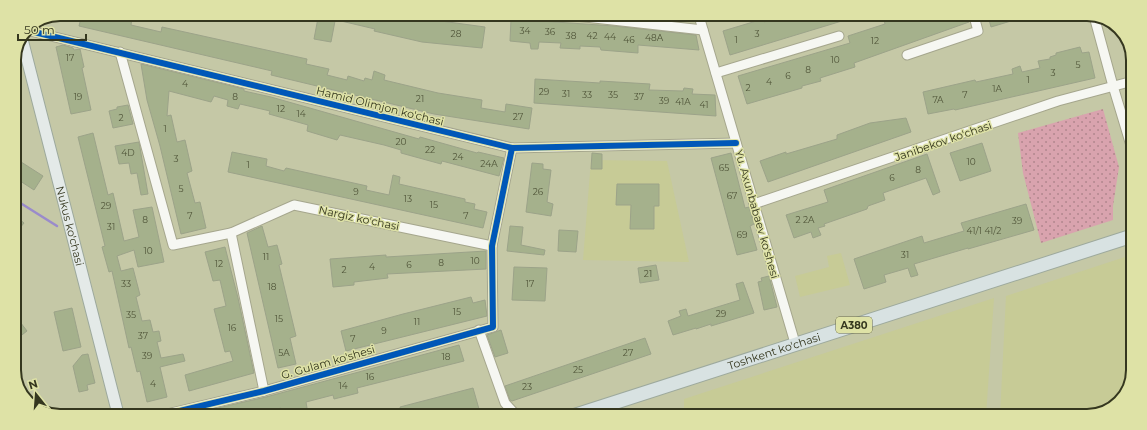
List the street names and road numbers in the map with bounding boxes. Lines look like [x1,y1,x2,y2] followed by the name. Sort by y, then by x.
[315,83,445,129] street label: Hamid Olimjon ko'chasi
[892,118,993,165] street label: Janibekov ko'chasi
[732,148,782,280] street label: Yu. Axunbabaev ko'shesi
[53,184,87,267] street label: Nukus ko'chasi
[317,203,401,233] street label: Nargiz ko'chasi
[836,317,872,333] road number: A380
[726,330,822,373] street label: Toshkent ko'chasi
[280,342,376,382] street label: G. Gulam ko'shesi

